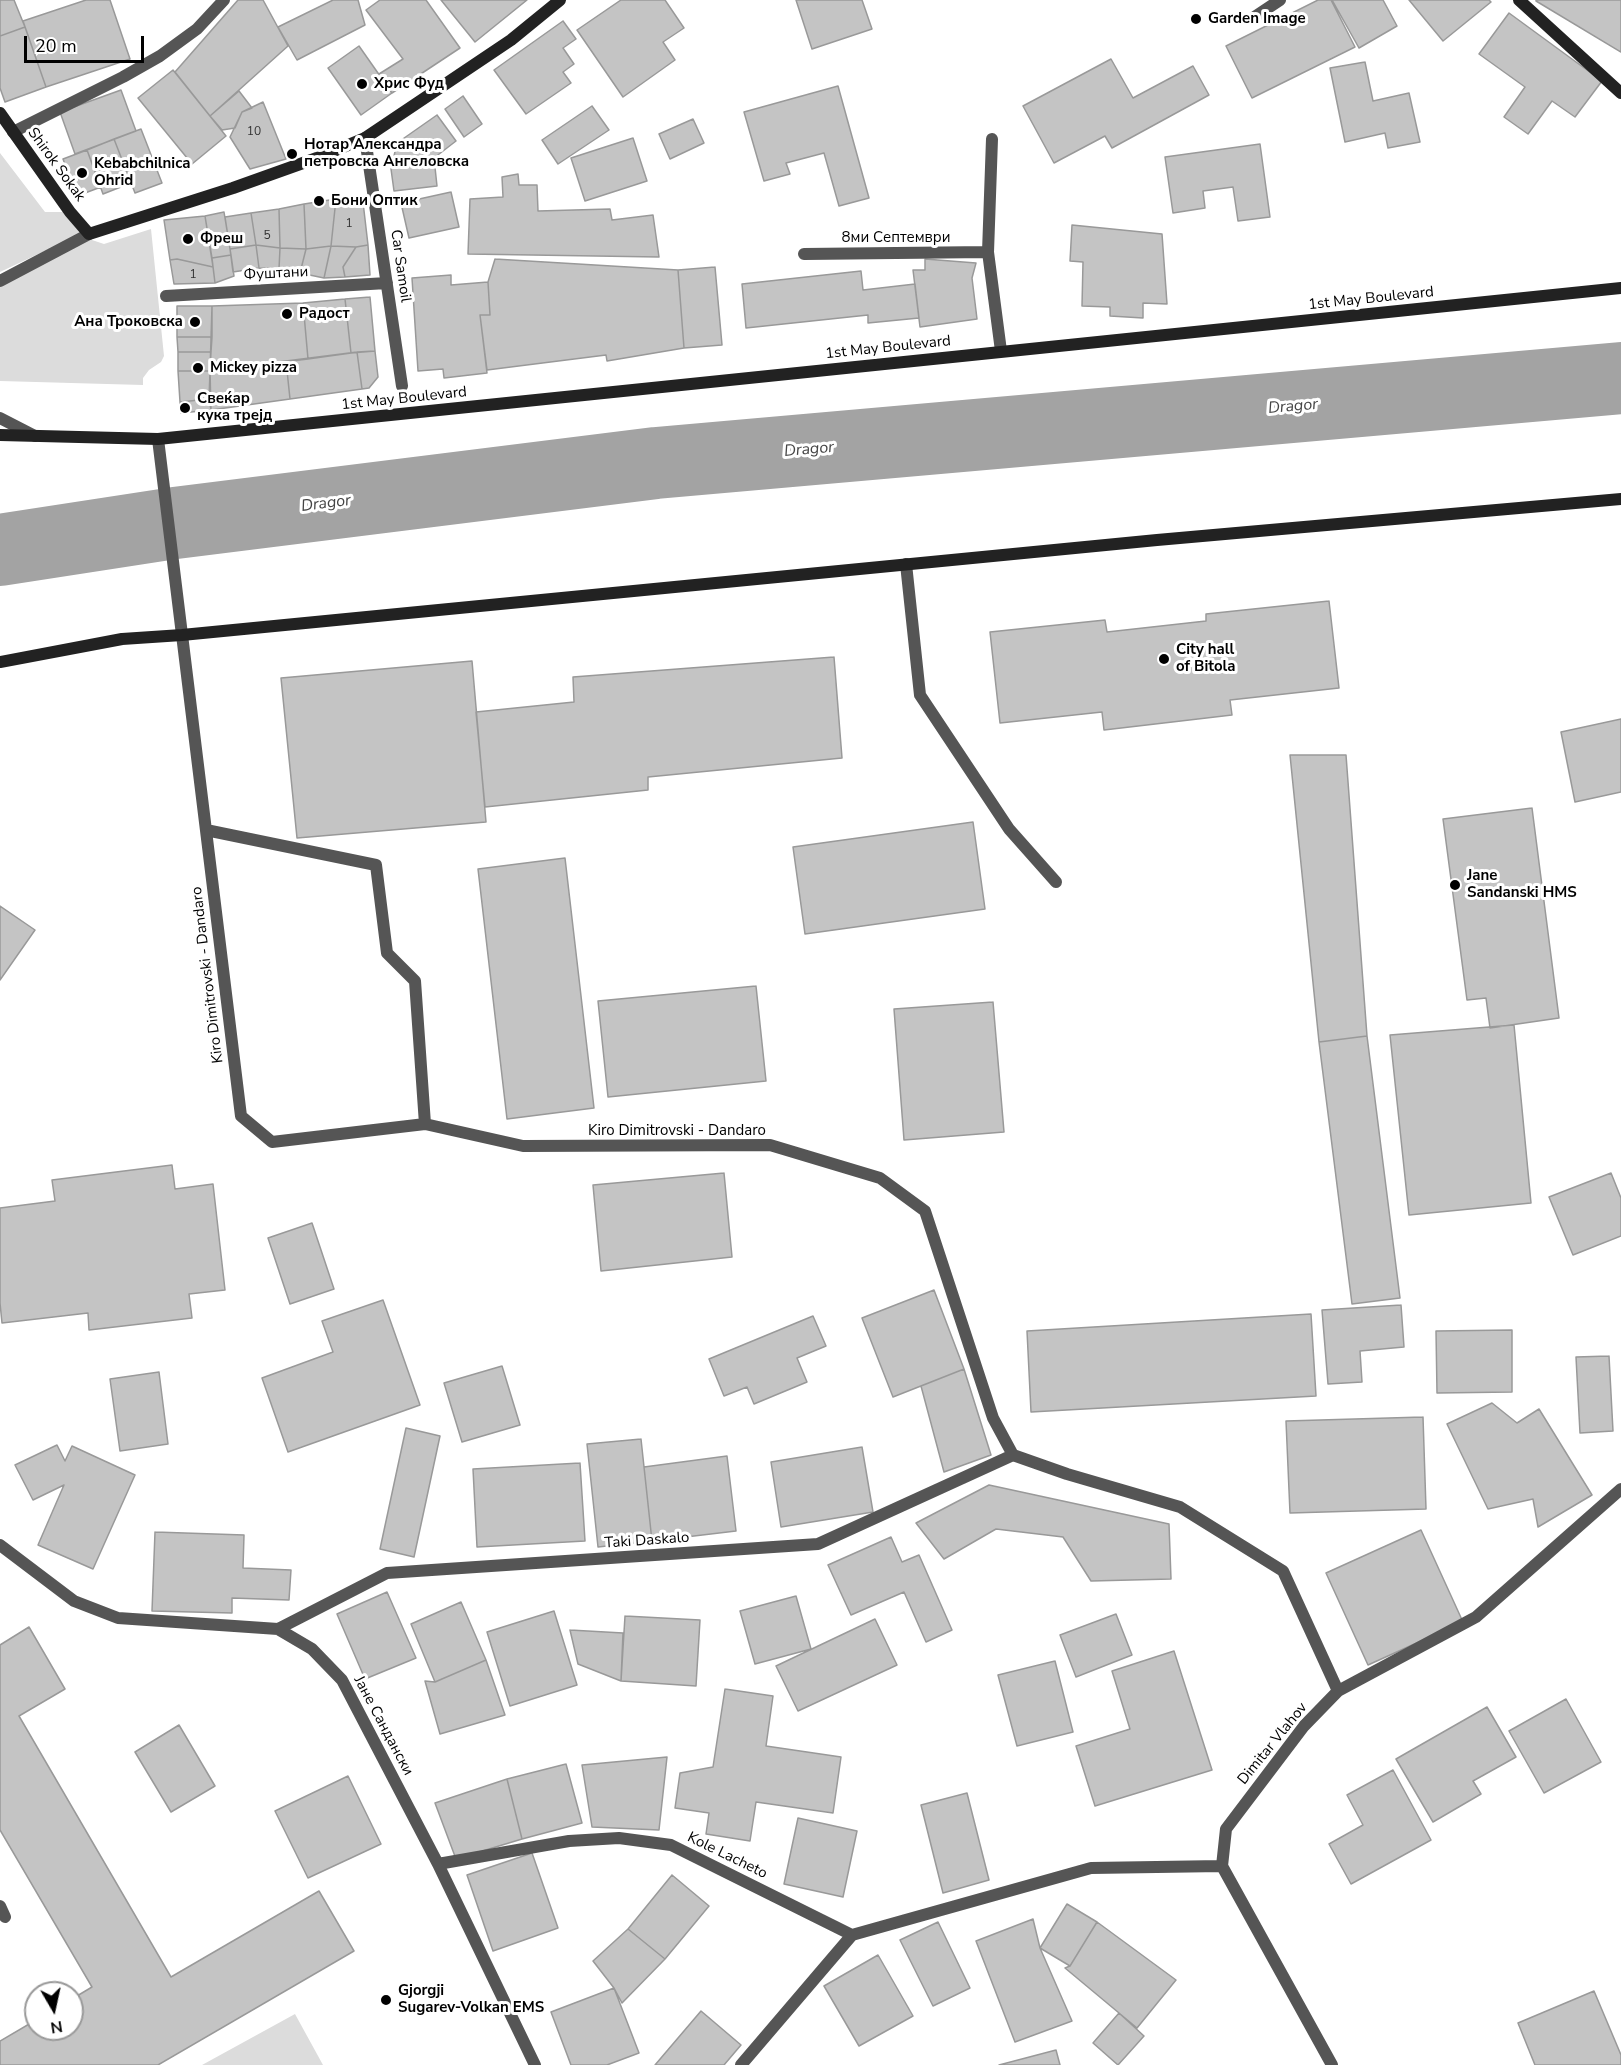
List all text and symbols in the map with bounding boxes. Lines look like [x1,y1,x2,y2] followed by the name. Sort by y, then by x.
[1208,10,1306,28] place label: Garden Image
[1189,12,1203,26] marker: Garden Image
[27,24,147,62] scale bar
[35,34,77,58] text: 20 m
[374,75,444,93] place label: Хрис Фуд
[355,77,369,91] marker: Хрис Фуд
[23,125,89,205] street label: Shirok Sokak
[247,125,261,139] house number: 10
[304,136,469,171] place label: Нотар Александра петровска Ангеловска
[285,147,299,161] marker: Нотар Александра петровска Ангеловска
[94,155,190,190] place label: Kebabchilnica Ohrid
[75,166,89,180] marker: Kebabchilnica Ohrid
[331,192,418,210] place label: Бони Оптик
[312,194,326,208] marker: Бони Оптик
[345,217,353,231] house number: 1
[386,228,414,304] street label: Car Samoil
[263,229,271,243] house number: 5
[842,229,950,247] street label: 8ми Септември
[200,230,243,248] place label: Фреш
[181,232,195,246] marker: Фреш
[243,263,309,285] street label: Фуштани
[189,268,197,282] house number: 1
[1307,283,1435,315] street label: 1st May Boulevard
[299,305,350,323] place label: Радост
[280,307,294,321] marker: Радост
[74,313,183,331] place label: Ана Троковска
[188,315,202,329] marker: Ана Троковска
[824,332,952,364] street label: 1st May Boulevard
[210,359,297,377] place label: Mickey pizza
[191,361,205,375] marker: Mickey pizza
[340,383,468,415] street label: 1st May Boulevard
[197,390,272,425] place label: Свеќар кука трејд
[1267,395,1319,419] water label: Dragor
[178,401,192,415] marker: Свеќар кука трејд
[783,438,835,462] water label: Dragor
[300,491,352,517] water label: Dragor
[1176,641,1236,676] place label: City hall of Bitola
[1157,652,1171,666] marker: City hall of Bitola
[1467,867,1577,902] place label: Jane Sandanski HMS
[1448,878,1462,892] marker: Jane Sandanski HMS
[188,886,228,1064] street label: Kiro Dimitrovski - Dandaro
[588,1122,766,1140] street label: Kiro Dimitrovski - Dandaro
[604,1529,690,1553] street label: Taki Daskalo
[349,1673,417,1779] street label: Јане Сандански
[1234,1699,1312,1789] street label: Dimitar Vlahov
[684,1829,770,1883] street label: Kole Lacheto
[24,1981,84,2041] north arrow
[398,1982,544,2017] place label: Gjorgji Sugarev-Volkan EMS
[379,1993,393,2007] marker: Gjorgji Sugarev-Volkan EMS
[49,2015,64,2039] text: N

